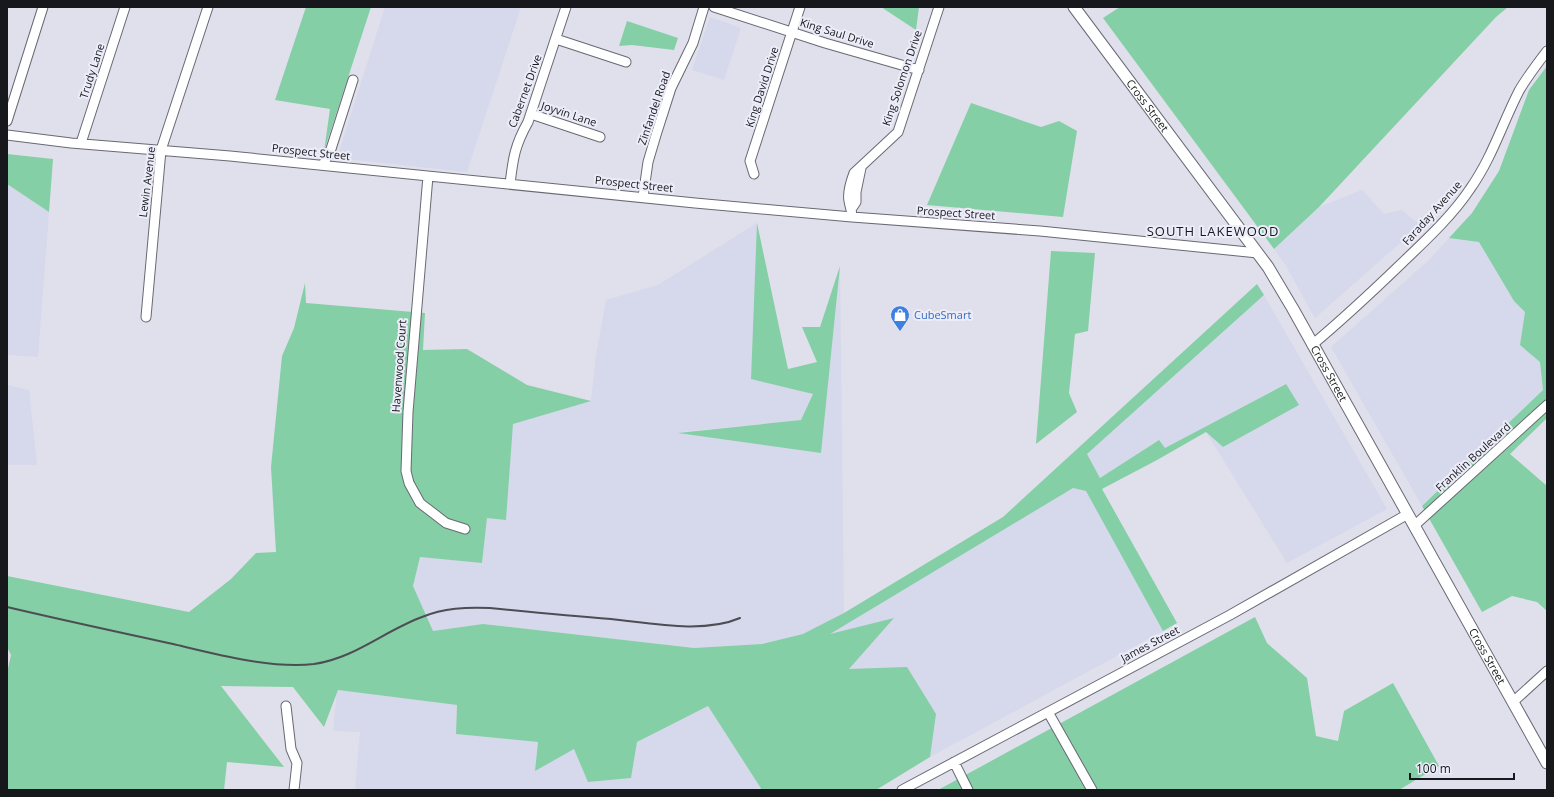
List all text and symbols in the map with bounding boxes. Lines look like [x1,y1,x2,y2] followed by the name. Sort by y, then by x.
[798,14,876,51] street label: King Saul Drive
[878,28,925,128] street label: King Solomon Drive
[76,41,107,100] street label: Trudy Lane
[741,45,782,129] street label: King David Drive
[504,52,545,130] street label: Cabernet Drive
[634,69,673,147] street label: Zinfandel Road
[1123,76,1173,135] street label: Cross Street
[538,97,599,130] street label: Joyvin Lane
[271,140,351,163] street label: Prospect Street
[135,146,158,218] street label: Lewin Avenue
[594,172,674,195] street label: Prospect Street
[1399,177,1465,248] street label: Faraday Avenue
[916,202,996,223] street label: Prospect Street
[1147,222,1279,240] district label: SOUTH LAKEWOOD
[889,304,911,332] shop icon: CubeSmart
[914,307,971,322] place label: CubeSmart
[388,319,409,413] street label: Havenwood Court
[1308,342,1351,404] street label: Cross Street
[1432,419,1513,494] street label: Franklin Boulevard
[1117,622,1182,666] street label: James Street
[1466,625,1509,687] street label: Cross Street
[1410,755,1514,781] scale bar
[1416,760,1451,777] text: 100 m

